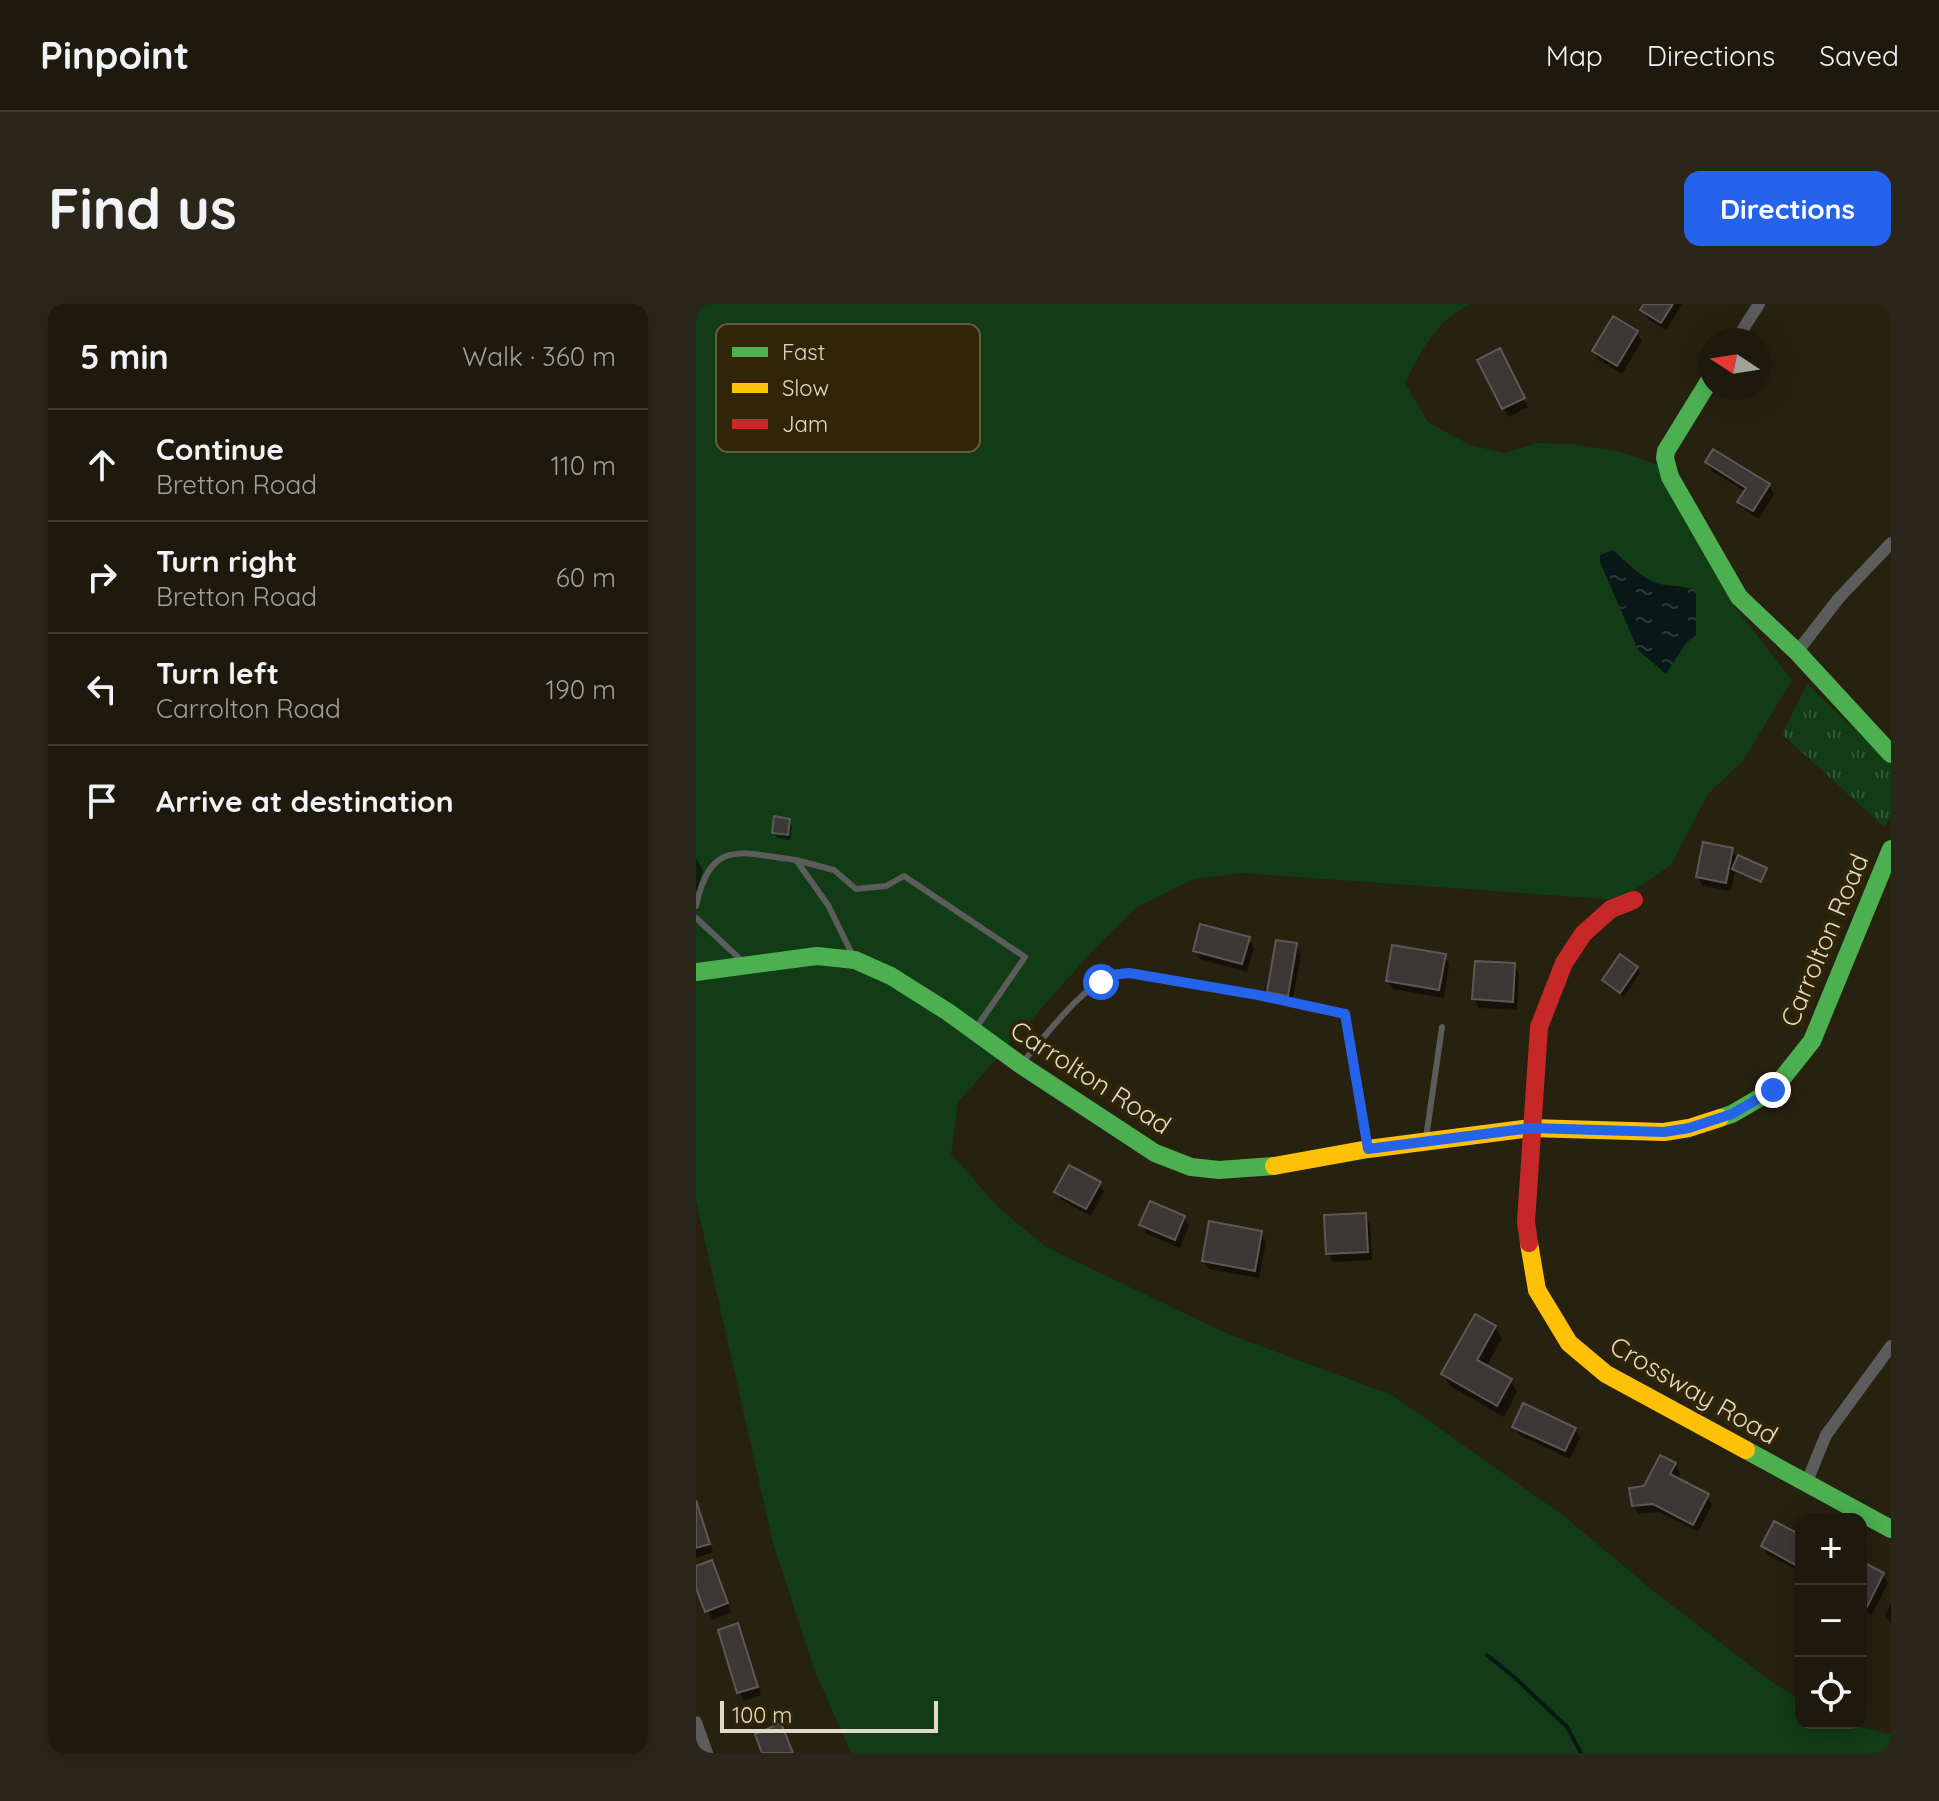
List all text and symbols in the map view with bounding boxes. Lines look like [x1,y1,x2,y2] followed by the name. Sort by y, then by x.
[40,31,189,79] text: Pinpoint
[1546,38,1603,73] text: Map
[1647,38,1775,73] text: Directions
[1819,38,1899,73] text: Saved
[1684,171,1891,246] button: Directions
[48,173,237,243] text: Find us
[716,324,980,452] legend
[1699,328,1771,400] north arrow
[80,335,169,378] text: 5 min
[782,338,825,366] text: Fast
[462,340,616,373] text: Walk · 360 m
[782,374,829,402] text: Slow
[782,410,828,438] text: Jam
[156,430,284,468] text: Continue
[80,443,124,487] icon: ahead
[550,449,616,482] text: 110 m
[156,468,317,501] text: Bretton Road
[156,542,297,580] text: Turn right
[80,555,124,599] icon: right
[556,561,616,594] text: 60 m
[156,580,317,613] text: Bretton Road
[156,654,279,692] text: Turn left
[80,667,124,711] icon: left
[546,673,616,706] text: 190 m
[156,692,341,725] text: Carrolton Road
[80,779,124,823] icon: arrive
[156,782,454,820] text: Arrive at destination
[1773,848,1875,1032] street label: Carrolton Road
[1083,964,1119,1000] route start
[1005,1013,1177,1141] street label: Carrolton Road
[1755,1072,1791,1108] route end
[1604,1329,1784,1451] street label: Crossway Road
[1795,1513,1867,1729] map controls
[1795,1513,1867,1585] button: +
[1795,1585,1867,1657] button: −
[1795,1657,1867,1729] button: locate
[720,1697,938,1733] scale bar
[732,1701,792,1729] text: 100 m

